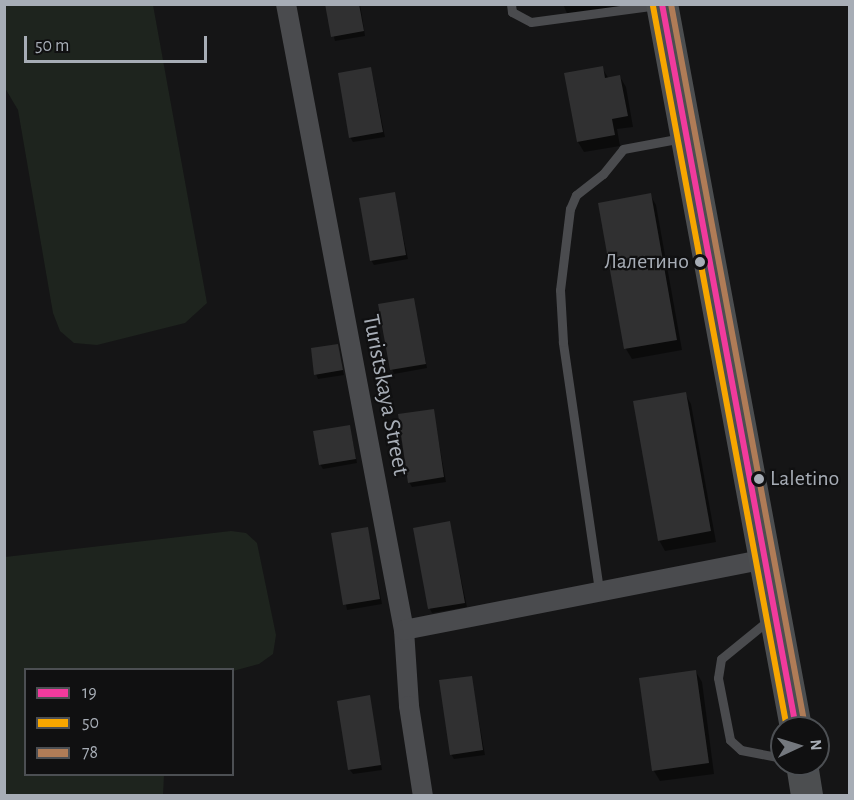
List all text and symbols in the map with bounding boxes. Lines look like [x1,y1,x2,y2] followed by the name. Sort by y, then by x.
[27,24,210,62] scale bar
[35,37,69,55] text: 50 m
[604,249,689,275] place label: Лалетино
[694,256,706,268] marker: Лалетино
[355,312,415,478] street label: Turistskaya Street
[770,466,839,492] place label: Laletino
[753,473,765,485] marker: Laletino
[24,668,234,776] legend
[82,684,97,702] text: 19
[82,714,99,732] text: 50
[770,716,830,776] north arrow
[808,739,824,751] text: N
[82,744,98,762] text: 78

